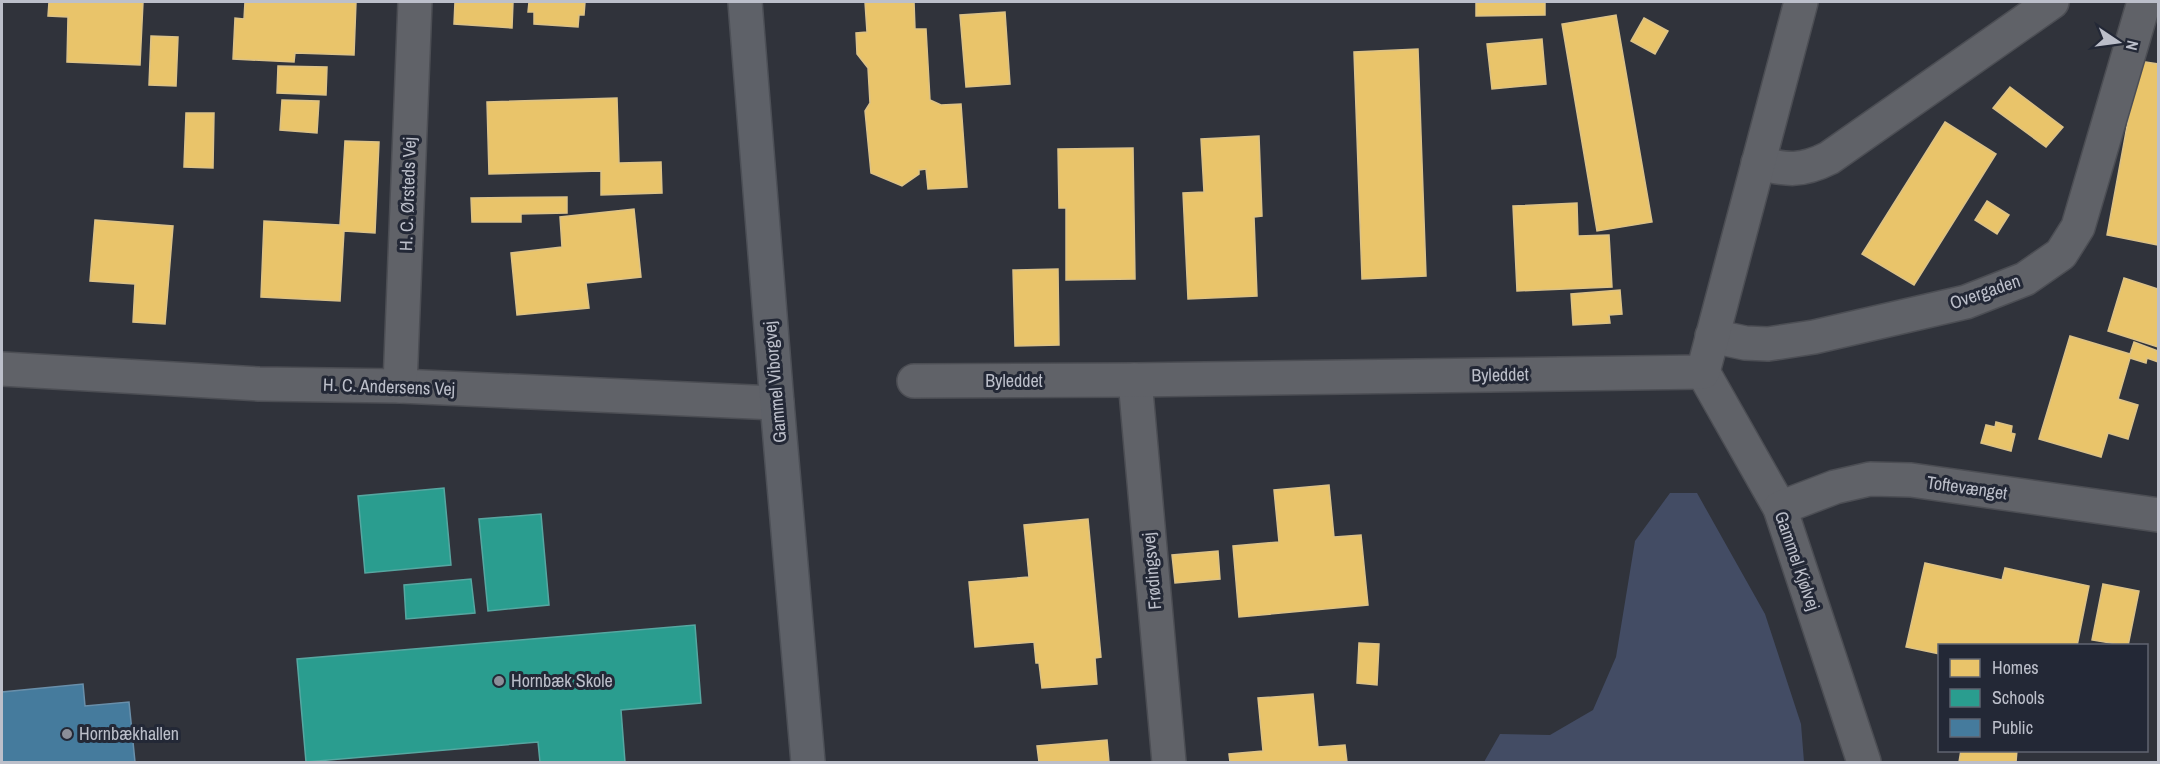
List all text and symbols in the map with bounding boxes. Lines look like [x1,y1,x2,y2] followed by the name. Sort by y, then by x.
[2088,12,2148,72] north arrow
[2121,38,2144,52] text: N
[393,137,422,251] street label: H. C. Ørsteds Vej
[1946,268,2023,315] street label: Overgaden
[757,320,792,444] street label: Gammel Viborgvej
[1471,362,1529,387] street label: Byleddet
[985,368,1043,393] street label: Byleddet
[323,372,455,401] street label: H. C. Andersens Vej
[1925,469,2009,506] street label: Toftevænget
[1769,508,1826,614] street label: Gammel Kjølvej
[1136,532,1167,611] street label: Frødingsvej
[1938,644,2148,752] legend
[1992,655,2039,680] text: Homes
[511,668,613,693] place label: Hornbæk Skole
[492,674,506,688] marker: Hornbæk Skole
[1992,685,2045,710] text: Schools
[1992,715,2033,740] text: Public
[79,721,179,746] place label: Hornbækhallen
[60,727,74,741] marker: Hornbækhallen

